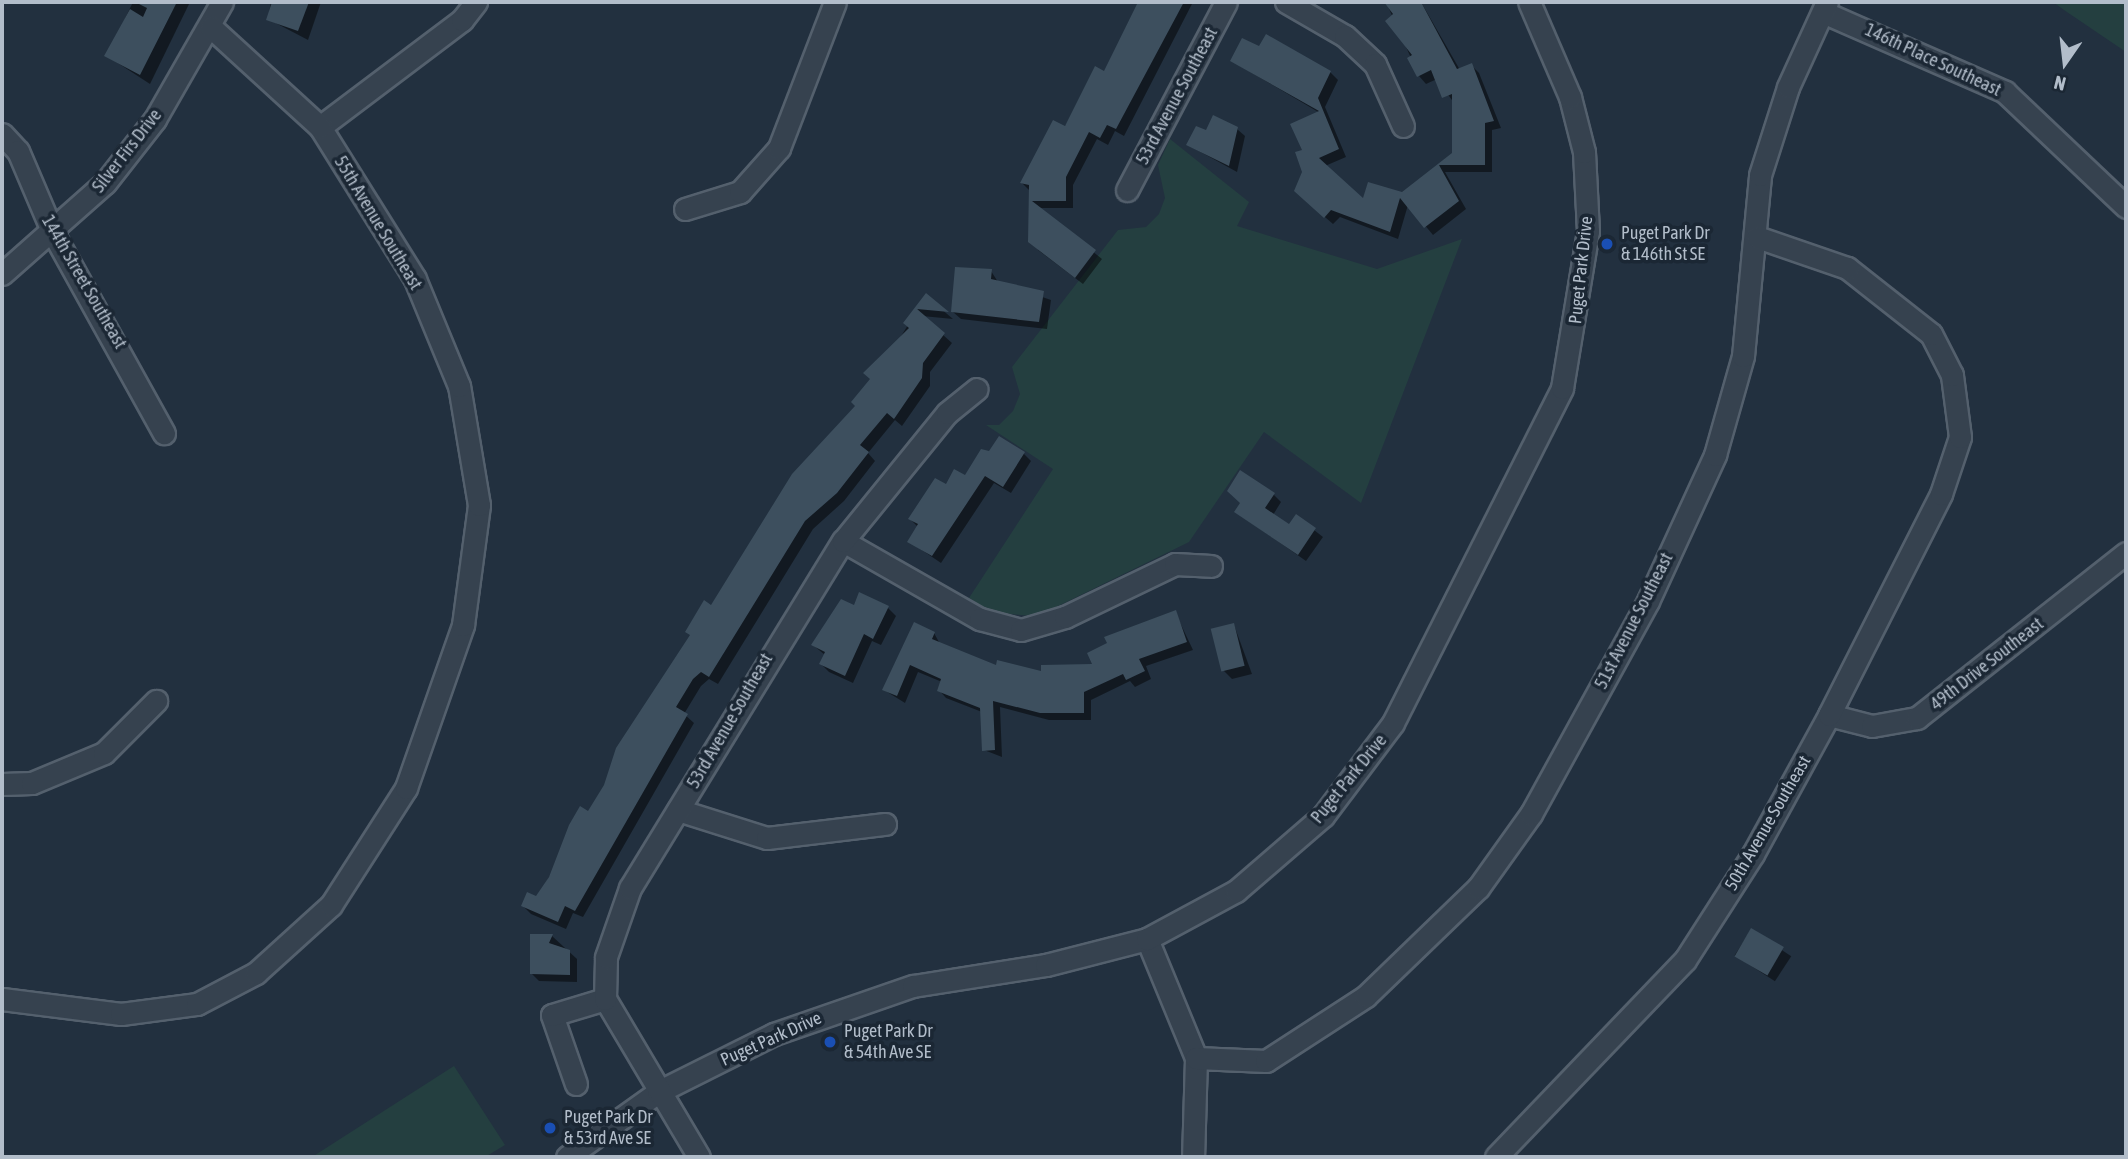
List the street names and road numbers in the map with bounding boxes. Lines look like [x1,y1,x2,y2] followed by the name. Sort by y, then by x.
[1861,19,2005,101] street label: 146th Place Southeast
[1132,24,1222,168] street label: 53rd Avenue Southeast
[88,105,166,197] street label: Silver Firs Drive
[330,152,426,294] street label: 55th Avenue Southeast
[37,211,131,353] street label: 144th Street Southeast
[1565,215,1597,325] street label: Puget Park Drive
[1590,549,1678,693] street label: 51st Avenue Southeast
[1926,613,2048,715] street label: 49th Drive Southeast
[683,650,777,792] street label: 53rd Avenue Southeast
[1307,730,1391,828] street label: Puget Park Drive
[1721,752,1815,894] street label: 50th Avenue Southeast
[717,1007,825,1071] street label: Puget Park Drive

